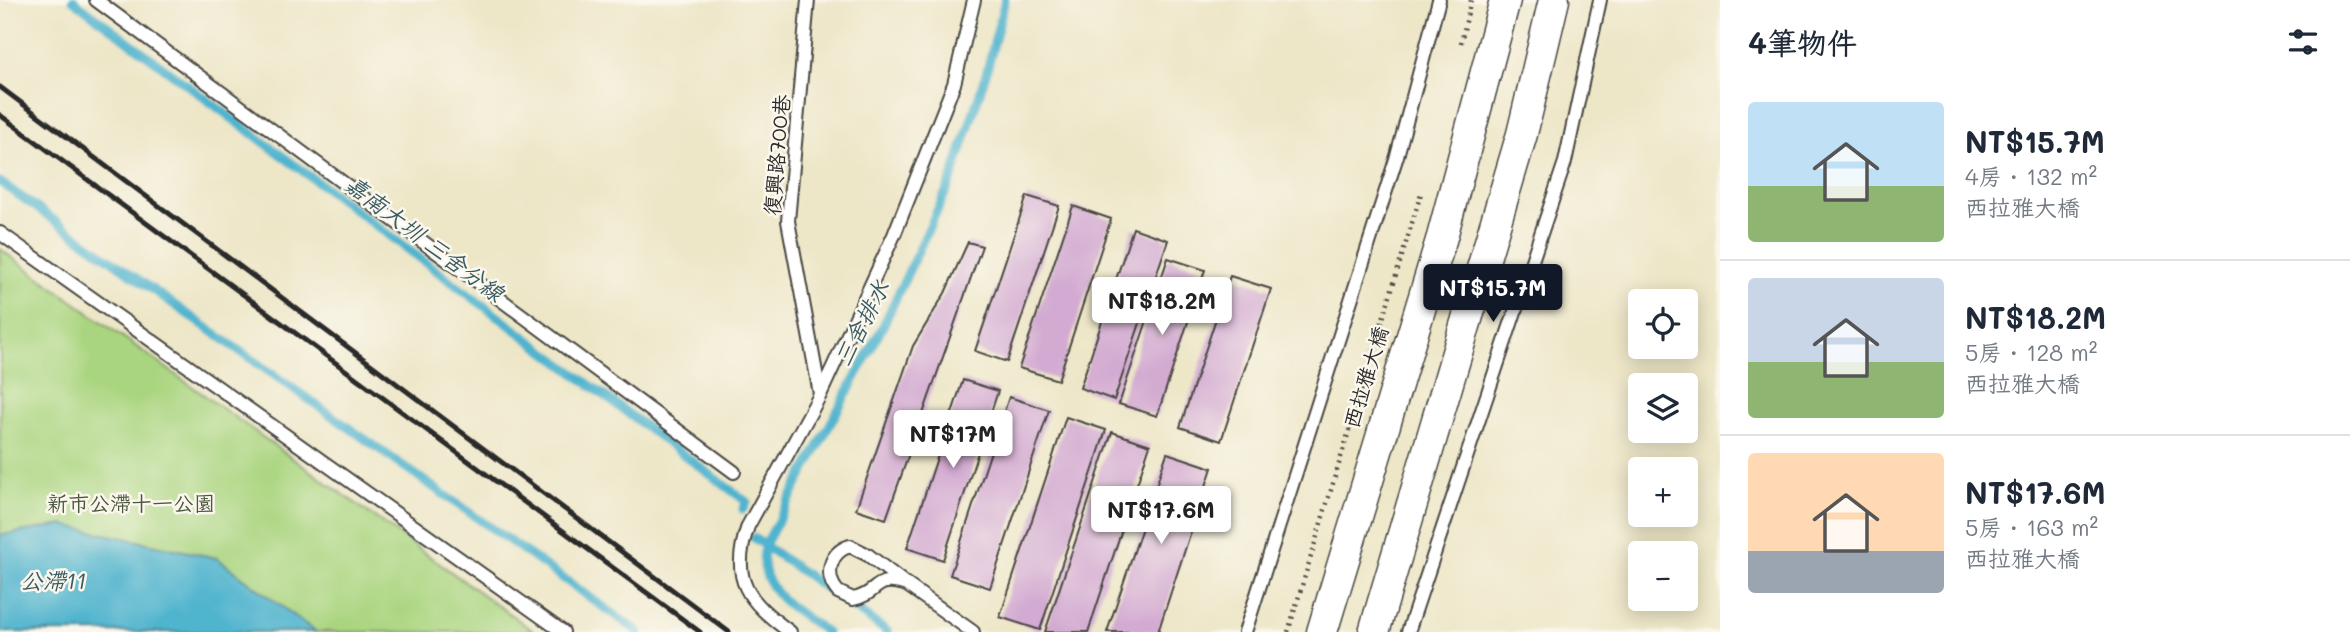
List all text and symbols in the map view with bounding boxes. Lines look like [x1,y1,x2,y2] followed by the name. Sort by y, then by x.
[1748,22,1857,62] text: 4筆物件
[2284,23,2322,61] icon: filters
[757,93,795,217] street label: 復興路700巷
[1965,121,2105,161] text: NT$15.7M
[1804,130,1888,214] icon: home
[1965,161,2097,191] text: 4房 · 132 m²
[340,168,511,308] water label: 嘉南大圳 三舍分線
[1965,192,2080,222] text: 西拉雅大橋
[1421,264,1565,324] pin: NT$15.7M
[1439,272,1547,302] text: NT$15.7M
[827,274,896,371] water label: 三舍排水
[1090,278,1234,337] pin: NT$18.2M
[1108,285,1216,315] text: NT$18.2M
[1628,289,1698,611] map controls
[1628,289,1698,359] button: locate
[1965,297,2106,337] text: NT$18.2M
[1804,306,1888,390] icon: home
[1337,323,1393,431] street label: 西拉雅大橋
[1965,337,2098,367] text: 5房 · 128 m²
[1965,368,2080,398] text: 西拉雅大橋
[1628,373,1698,443] button: layers
[896,410,1010,470] pin: NT$17M
[910,418,996,448] text: NT$17M
[1628,457,1698,527] button: +
[1965,472,2106,512] text: NT$17.6M
[1804,481,1888,565] icon: home
[1089,486,1233,546] pin: NT$17.6M
[47,489,215,516] park label: 新市公滯十一公園
[1107,494,1215,524] text: NT$17.6M
[1965,512,2098,542] text: 5房 · 163 m²
[1628,541,1698,611] button: −
[1965,543,2080,573] text: 西拉雅大橋
[20,565,86,595] water label: 公滯11

